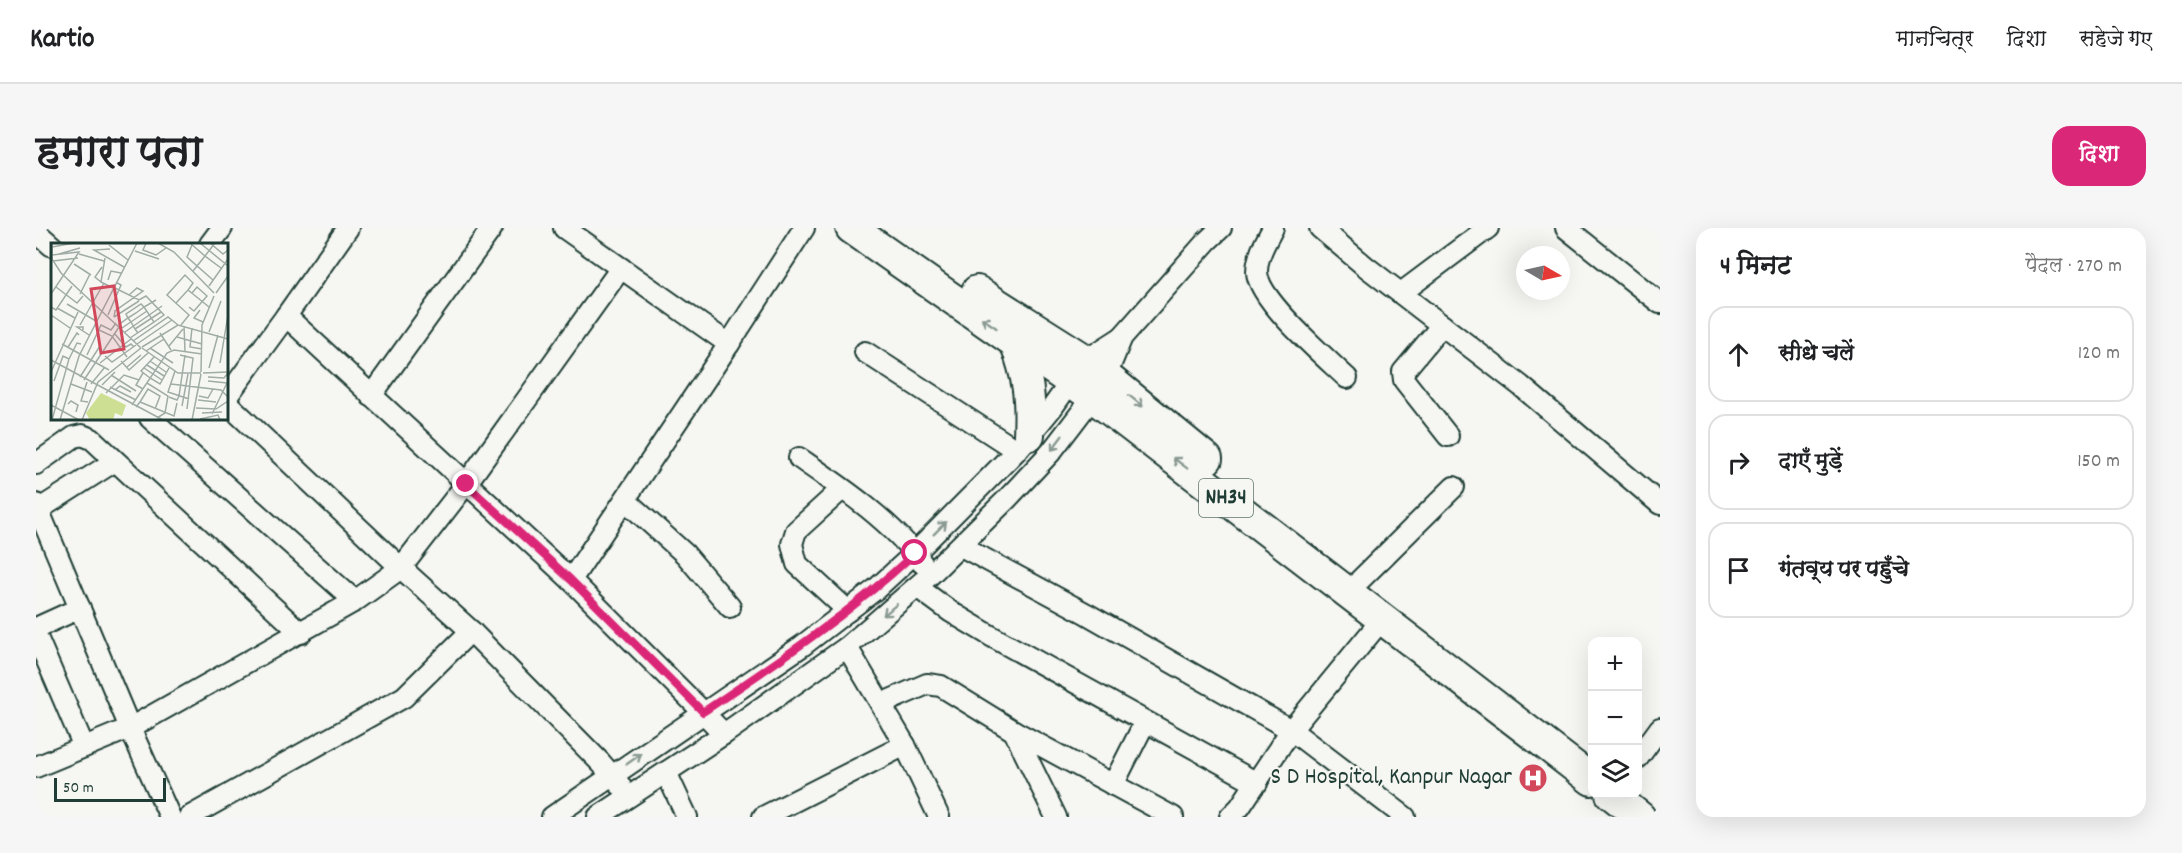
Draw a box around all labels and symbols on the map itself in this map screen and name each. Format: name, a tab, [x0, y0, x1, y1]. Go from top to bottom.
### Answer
inset map	[51, 243, 228, 420]
north arrow	[1516, 246, 1570, 300]
one-way arrow	[981, 317, 997, 329]
one-way arrow	[1128, 394, 1143, 408]
one-way arrow	[1051, 435, 1064, 451]
one-way arrow	[1172, 456, 1188, 469]
route end	[452, 470, 478, 496]
road number: NH34	[1199, 479, 1253, 517]
one-way arrow	[932, 521, 947, 535]
route start	[901, 539, 927, 565]
one-way arrow	[883, 603, 898, 617]
one-way arrow	[626, 753, 642, 765]
place label: S D Hospital, Kanpur Nagar	[1271, 761, 1512, 795]
hospital icon: S D Hospital, Kanpur Nagar	[1517, 762, 1549, 794]
scale bar	[54, 775, 166, 802]

